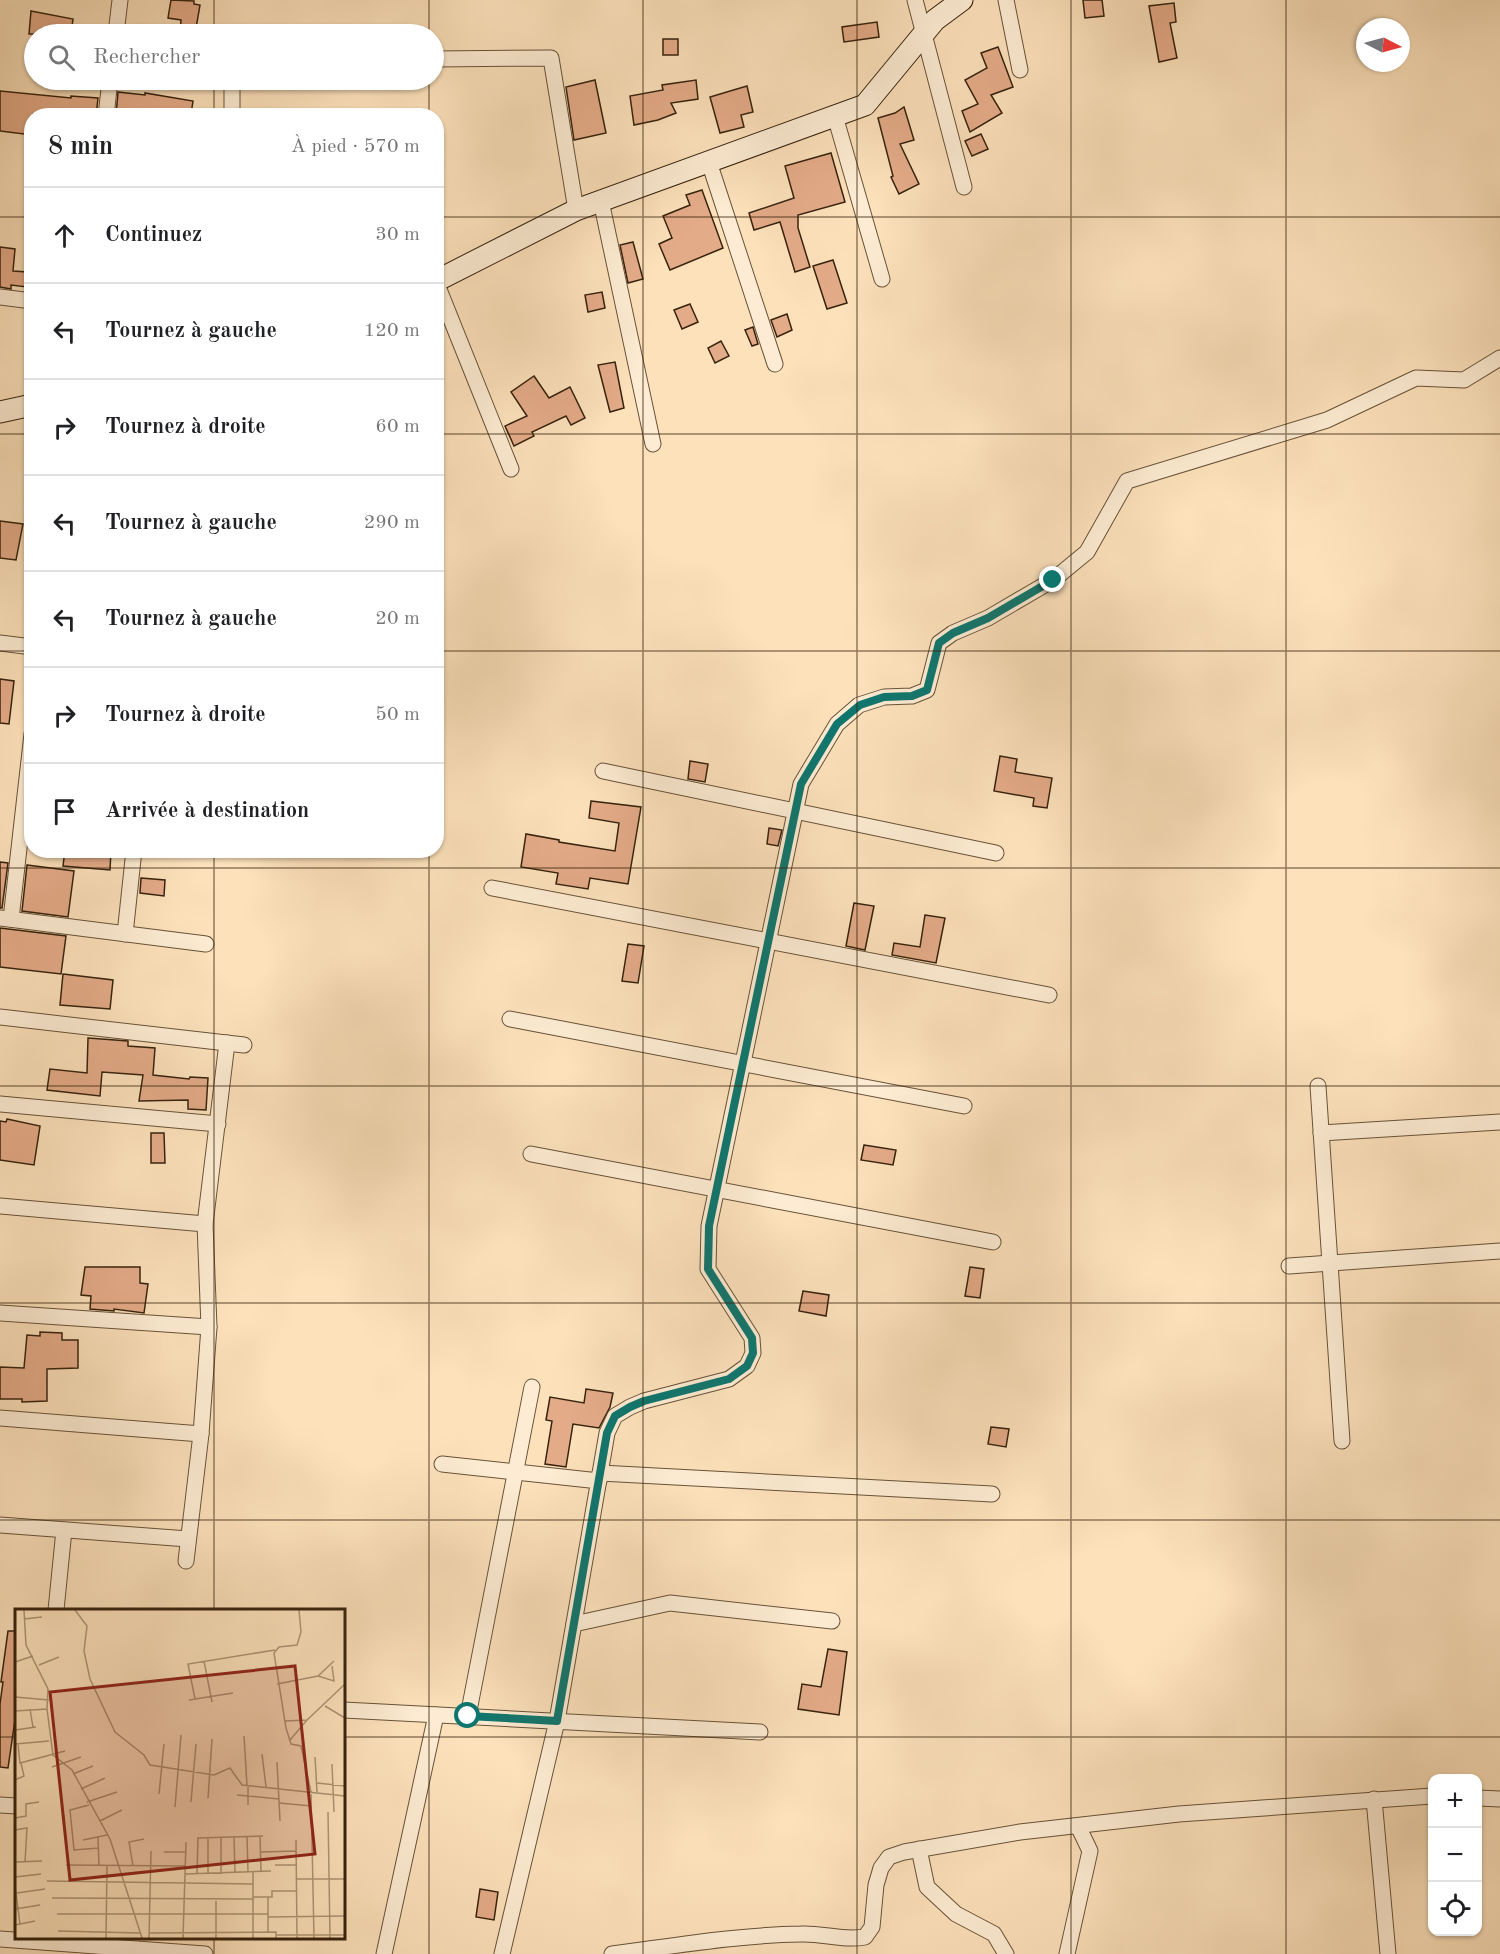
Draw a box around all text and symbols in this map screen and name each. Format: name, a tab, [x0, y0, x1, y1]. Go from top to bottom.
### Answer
north arrow	[1356, 18, 1410, 72]
search box	[24, 24, 444, 90]
icon: search	[45, 41, 78, 74]
text: Rechercher	[93, 46, 200, 68]
text: 8 min	[48, 134, 113, 160]
text: À pied · 570 m	[291, 137, 420, 157]
icon: ahead	[48, 219, 81, 252]
text: Continuez	[105, 224, 202, 246]
text: 30 m	[375, 225, 420, 245]
icon: left	[48, 315, 81, 348]
text: Tournez à gauche	[105, 320, 277, 342]
text: 120 m	[364, 321, 420, 341]
icon: right	[48, 411, 81, 444]
text: Tournez à droite	[105, 416, 266, 438]
text: 60 m	[375, 417, 420, 437]
icon: left	[48, 507, 81, 540]
text: Tournez à gauche	[105, 512, 277, 534]
text: 290 m	[364, 513, 420, 533]
route end	[1039, 566, 1065, 592]
icon: left	[48, 603, 81, 636]
text: Tournez à gauche	[105, 608, 277, 630]
text: 20 m	[375, 609, 420, 629]
icon: right	[48, 699, 81, 732]
text: Tournez à droite	[105, 704, 266, 726]
text: 50 m	[375, 705, 420, 725]
icon: arrive	[48, 795, 81, 828]
text: Arrivée à destination	[105, 800, 309, 822]
inset map	[15, 1609, 345, 1939]
route start	[454, 1702, 480, 1728]
map controls	[1428, 1774, 1482, 1936]
button: +	[1428, 1774, 1482, 1828]
button: −	[1428, 1828, 1482, 1882]
button: locate	[1428, 1882, 1482, 1936]

